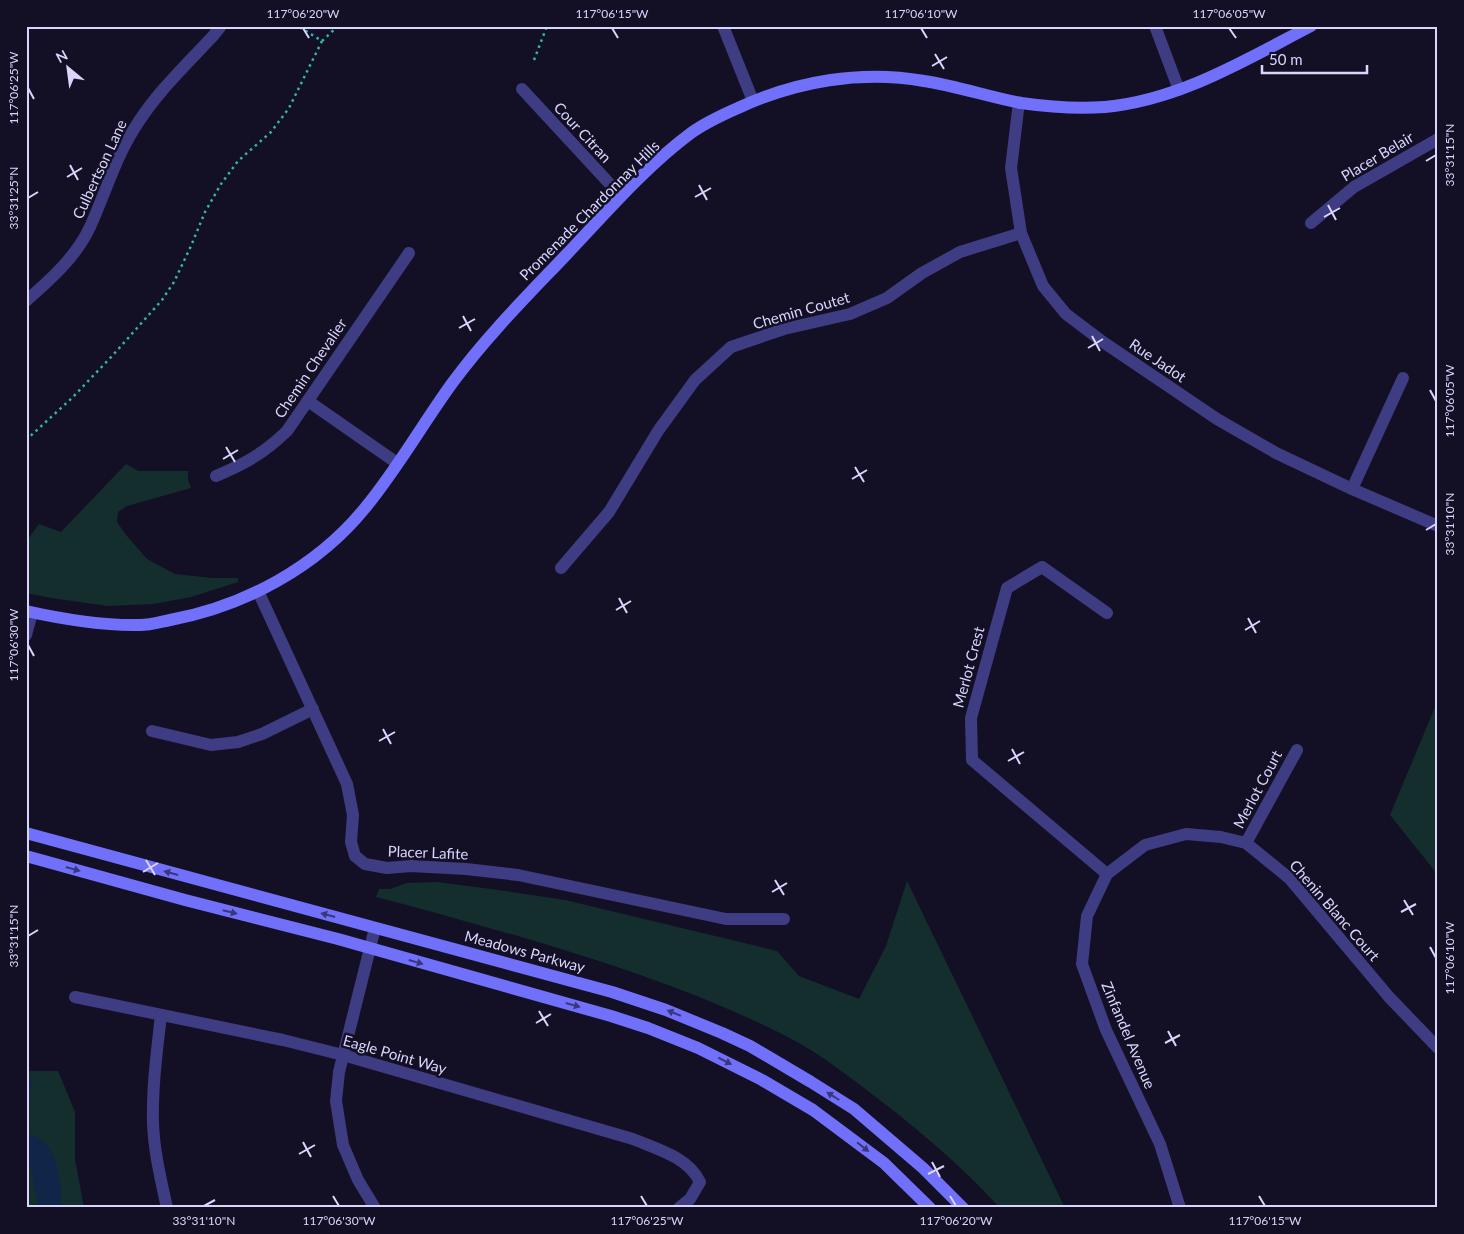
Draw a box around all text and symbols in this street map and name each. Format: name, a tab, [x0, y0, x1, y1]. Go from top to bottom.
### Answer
text: 117°06'20"W	[266, 6, 340, 21]
text: 117°06'15"W	[575, 6, 649, 21]
text: 117°06'10"W	[884, 6, 958, 21]
text: 117°06'05"W	[1192, 6, 1266, 21]
north arrow	[42, 42, 92, 92]
scale bar	[1262, 42, 1366, 74]
text: N	[53, 46, 70, 66]
text: 50 m	[1269, 50, 1303, 68]
text: 117°06'25"W	[6, 51, 21, 125]
street label: Cour Citran	[551, 98, 615, 166]
street label: Culbertson Lane	[68, 116, 130, 222]
text: 33°31'15"N	[1442, 124, 1457, 186]
street label: Placer Belair	[1337, 127, 1417, 185]
street label: Promenade Chardonnay Hills	[515, 136, 663, 284]
text: 33°31'25"N	[6, 167, 21, 229]
street label: Chemin Coutet	[751, 287, 852, 332]
street label: Chemin Chevalier	[270, 314, 350, 421]
street label: Rue Jadot	[1126, 335, 1190, 386]
text: 117°06'05"W	[1442, 364, 1457, 438]
text: 33°31'10"N	[1442, 493, 1457, 555]
text: 117°06'30"W	[6, 608, 21, 682]
street label: Merlot Crest	[949, 624, 988, 709]
street label: Merlot Court	[1229, 746, 1285, 831]
street label: Placer Lafite	[387, 842, 469, 862]
street label: Chenin Blanc Court	[1286, 856, 1384, 965]
one-way arrow	[66, 865, 81, 873]
one-way arrow	[164, 869, 179, 877]
text: 33°31'15"N	[6, 905, 21, 967]
one-way arrow	[223, 908, 238, 916]
one-way arrow	[321, 911, 336, 919]
text: 117°06'10"W	[1442, 921, 1457, 995]
street label: Meadows Parkway	[463, 926, 587, 976]
one-way arrow	[409, 958, 424, 966]
street label: Zinfandel Avenue	[1098, 979, 1160, 1091]
one-way arrow	[566, 1002, 581, 1010]
one-way arrow	[667, 1009, 681, 1017]
street label: Eagle Point Way	[341, 1031, 449, 1077]
one-way arrow	[718, 1057, 733, 1065]
one-way arrow	[827, 1092, 840, 1101]
one-way arrow	[856, 1142, 870, 1152]
text: 33°31'10"N	[173, 1213, 235, 1228]
text: 117°06'30"W	[302, 1213, 376, 1228]
text: 117°06'25"W	[610, 1213, 684, 1228]
text: 117°06'20"W	[919, 1213, 993, 1228]
text: 117°06'15"W	[1228, 1213, 1302, 1228]

